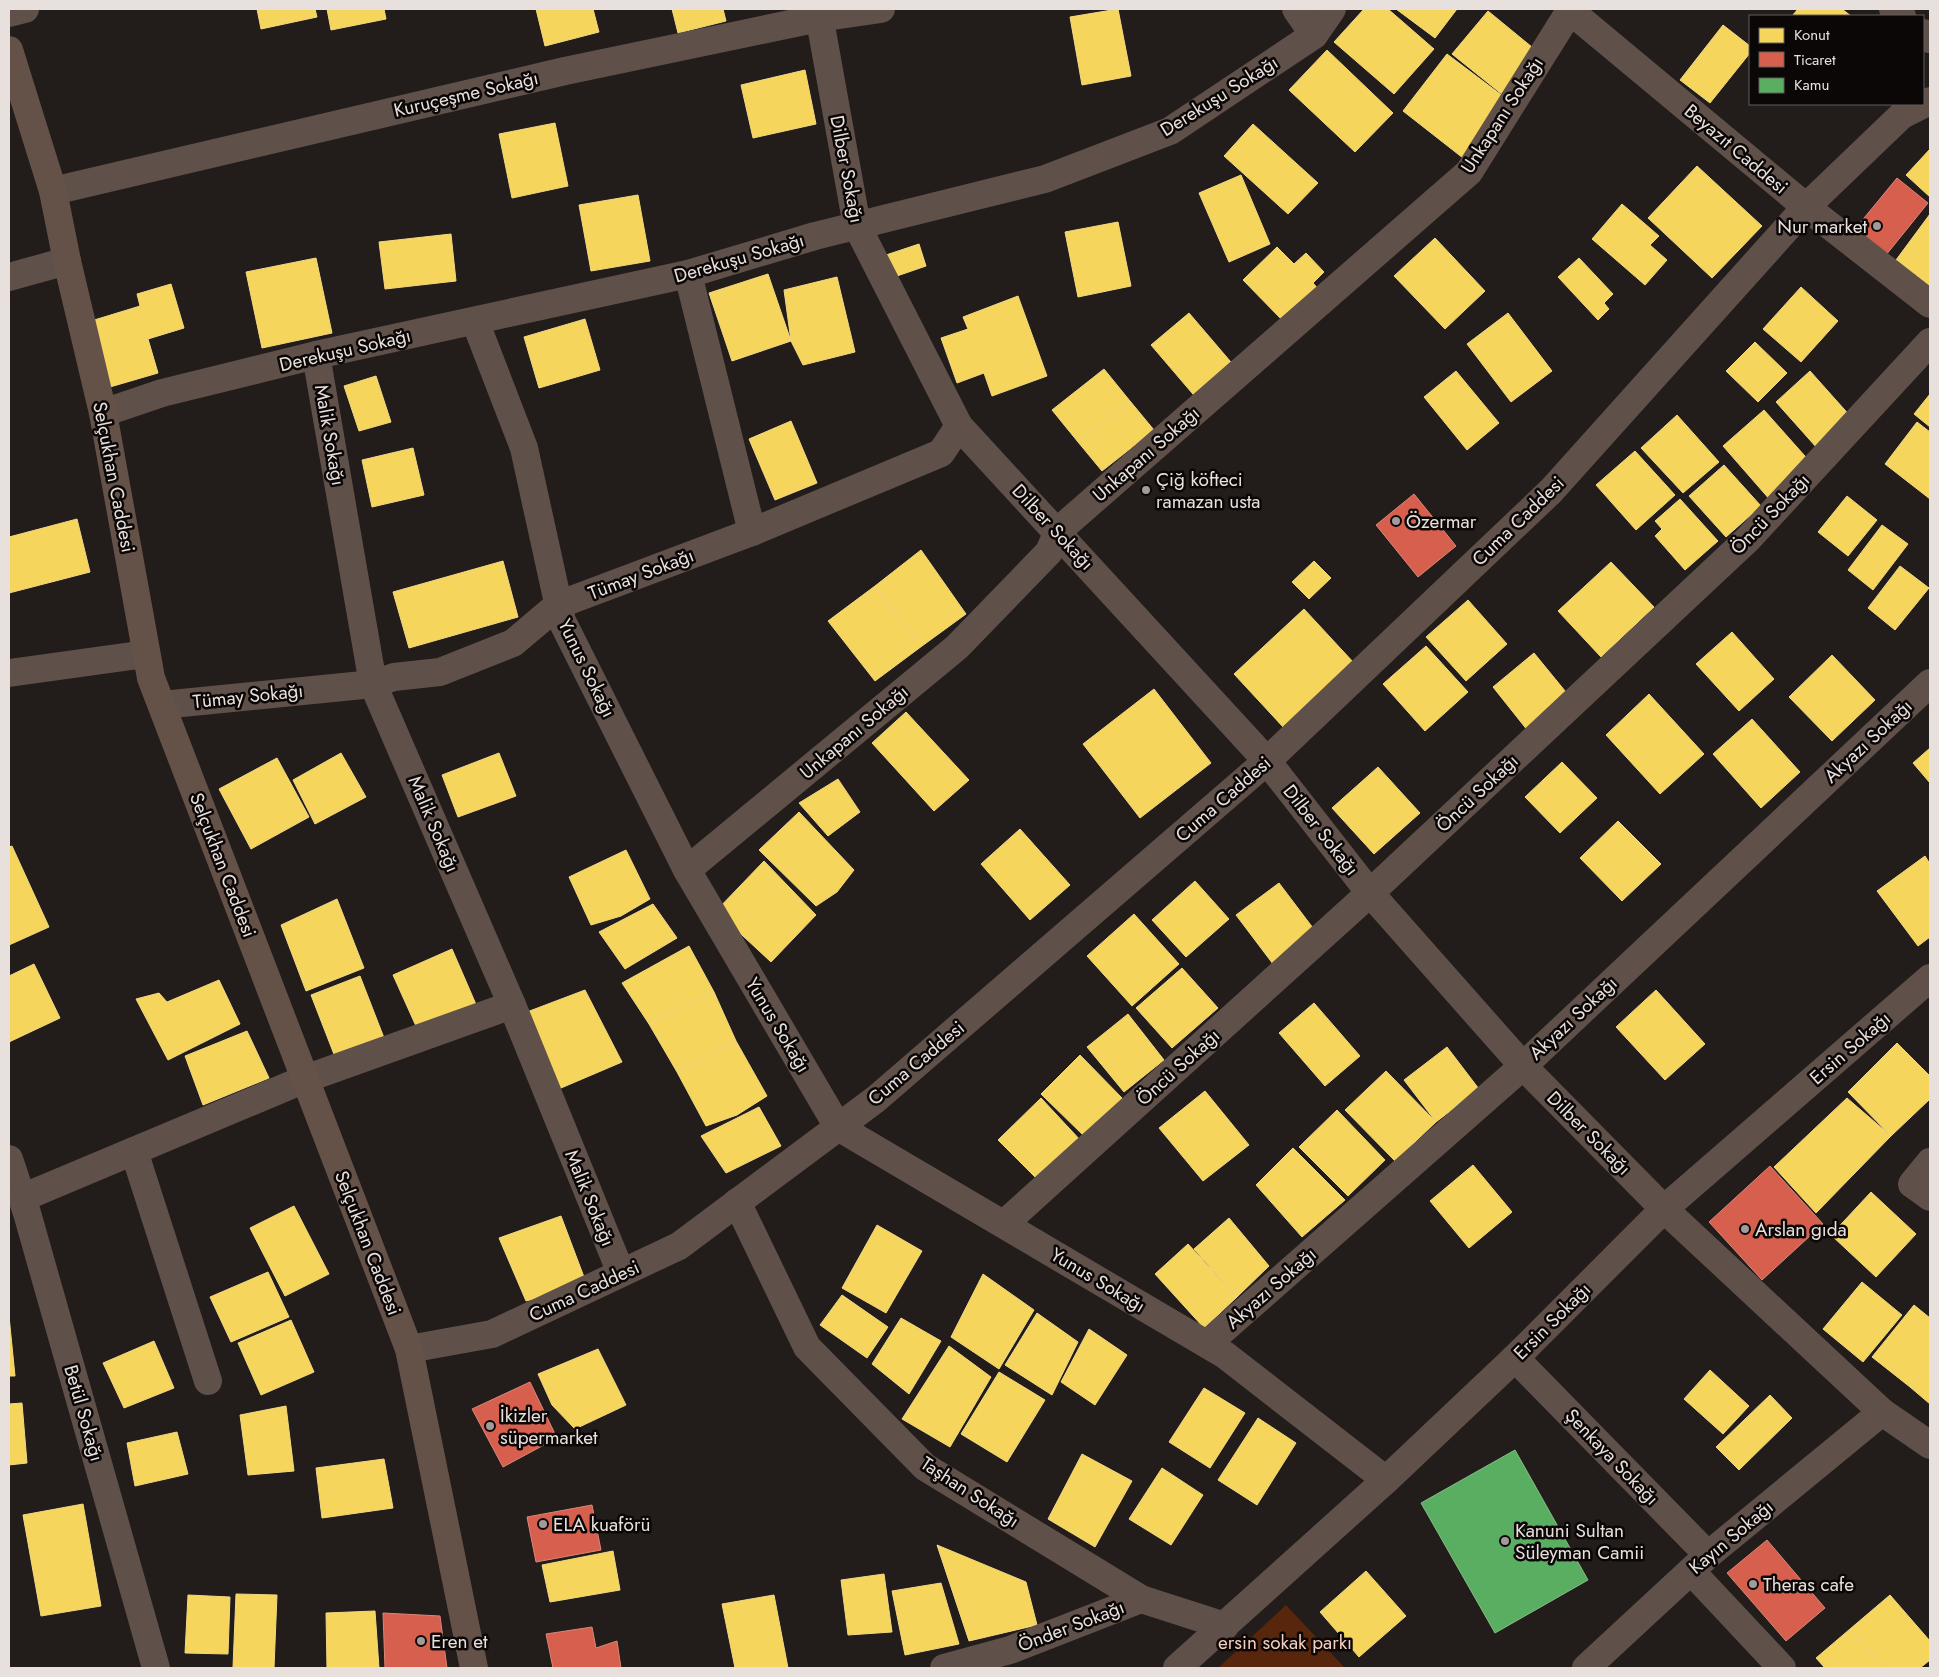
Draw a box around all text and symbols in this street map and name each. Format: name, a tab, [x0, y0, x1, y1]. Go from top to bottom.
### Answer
legend	[1749, 15, 1924, 105]
text: Konut	[1794, 24, 1830, 46]
street label: Derekuşu Sokağı	[1155, 49, 1283, 143]
text: Ticaret	[1794, 49, 1836, 71]
street label: Unkapanı Sokağı	[1454, 51, 1550, 179]
street label: Kuruçeşme Sokağı	[391, 64, 541, 124]
text: Kamu	[1794, 74, 1829, 96]
street label: Beyazıt Caddesi	[1678, 98, 1794, 200]
street label: Dilber Sokağı	[823, 113, 871, 225]
place label: Nur market	[1777, 213, 1867, 240]
marker: Nur market	[1871, 220, 1883, 232]
street label: Derekuşu Sokağı	[671, 227, 807, 289]
street label: Derekuşu Sokağı	[277, 322, 413, 378]
street label: Malik Sokağı	[308, 382, 352, 488]
street label: Selçukhan Caddesi	[86, 399, 142, 555]
street label: Unkapanı Sokağı	[1087, 400, 1205, 508]
place label: Çiğ köfteci ramazan usta	[1156, 466, 1261, 515]
street label: Öncü Sokağı	[1724, 467, 1816, 561]
street label: Cuma Caddesi	[1466, 470, 1570, 572]
street label: Dilber Sokağı	[1006, 478, 1100, 576]
marker: Çiğ köfteci ramazan usta	[1140, 484, 1152, 496]
place label: Özermar	[1406, 508, 1477, 535]
marker: Özermar	[1390, 515, 1402, 527]
street label: Tümay Sokağı	[584, 542, 698, 606]
street label: Yunus Sokağı	[552, 614, 622, 722]
street label: Tümay Sokağı	[191, 677, 305, 715]
street label: Unkapanı Sokağı	[794, 679, 914, 785]
street label: Akyazı Sokağı	[1818, 693, 1918, 789]
street label: Öncü Sokağı	[1430, 748, 1524, 838]
street label: Cuma Caddesi	[1169, 750, 1277, 848]
street label: Malik Sokağı	[402, 772, 466, 876]
street label: Dilber Sokağı	[1277, 779, 1365, 881]
street label: Selçukhan Caddesi	[183, 789, 263, 941]
street label: Akyazı Sokağı	[1523, 970, 1623, 1066]
street label: Yunus Sokağı	[739, 972, 817, 1078]
street label: Ersin Sokağı	[1804, 1005, 1896, 1091]
street label: Cuma Caddesi	[862, 1014, 970, 1112]
street label: Öncü Sokağı	[1130, 1022, 1226, 1112]
street label: Dilber Sokağı	[1541, 1085, 1637, 1181]
street label: Malik Sokağı	[558, 1146, 622, 1250]
street label: Selçukhan Caddesi	[328, 1167, 408, 1319]
place label: Arslan gıda	[1755, 1216, 1847, 1243]
marker: Arslan gıda	[1739, 1223, 1751, 1235]
street label: Yunus Sokağı	[1045, 1241, 1151, 1319]
street label: Akyazı Sokağı	[1220, 1241, 1322, 1335]
street label: Cuma Caddesi	[524, 1254, 644, 1328]
street label: Ersin Sokağı	[1507, 1276, 1597, 1366]
street label: Betül Sokağı	[57, 1362, 111, 1464]
place label: İkizler süpermarket	[500, 1402, 598, 1451]
street label: Şenkaya Sokağı	[1559, 1403, 1665, 1511]
marker: İkizler süpermarket	[484, 1420, 496, 1432]
street label: Taşhan Sokağı	[915, 1450, 1025, 1534]
street label: Kayın Sokağı	[1683, 1494, 1779, 1580]
place label: ELA kuaförü	[553, 1511, 650, 1538]
place label: Kanuni Sultan Süleyman Camii	[1515, 1517, 1644, 1566]
marker: ELA kuaförü	[537, 1518, 549, 1530]
marker: Kanuni Sultan Süleyman Camii	[1499, 1535, 1511, 1547]
place label: Theras cafe	[1763, 1571, 1854, 1598]
marker: Theras cafe	[1747, 1578, 1759, 1590]
street label: Önder Sokağı	[1014, 1593, 1128, 1659]
place label: Eren et	[431, 1628, 488, 1655]
park label: ersin sokak parkı	[1218, 1629, 1352, 1656]
marker: Eren et	[415, 1635, 427, 1647]

